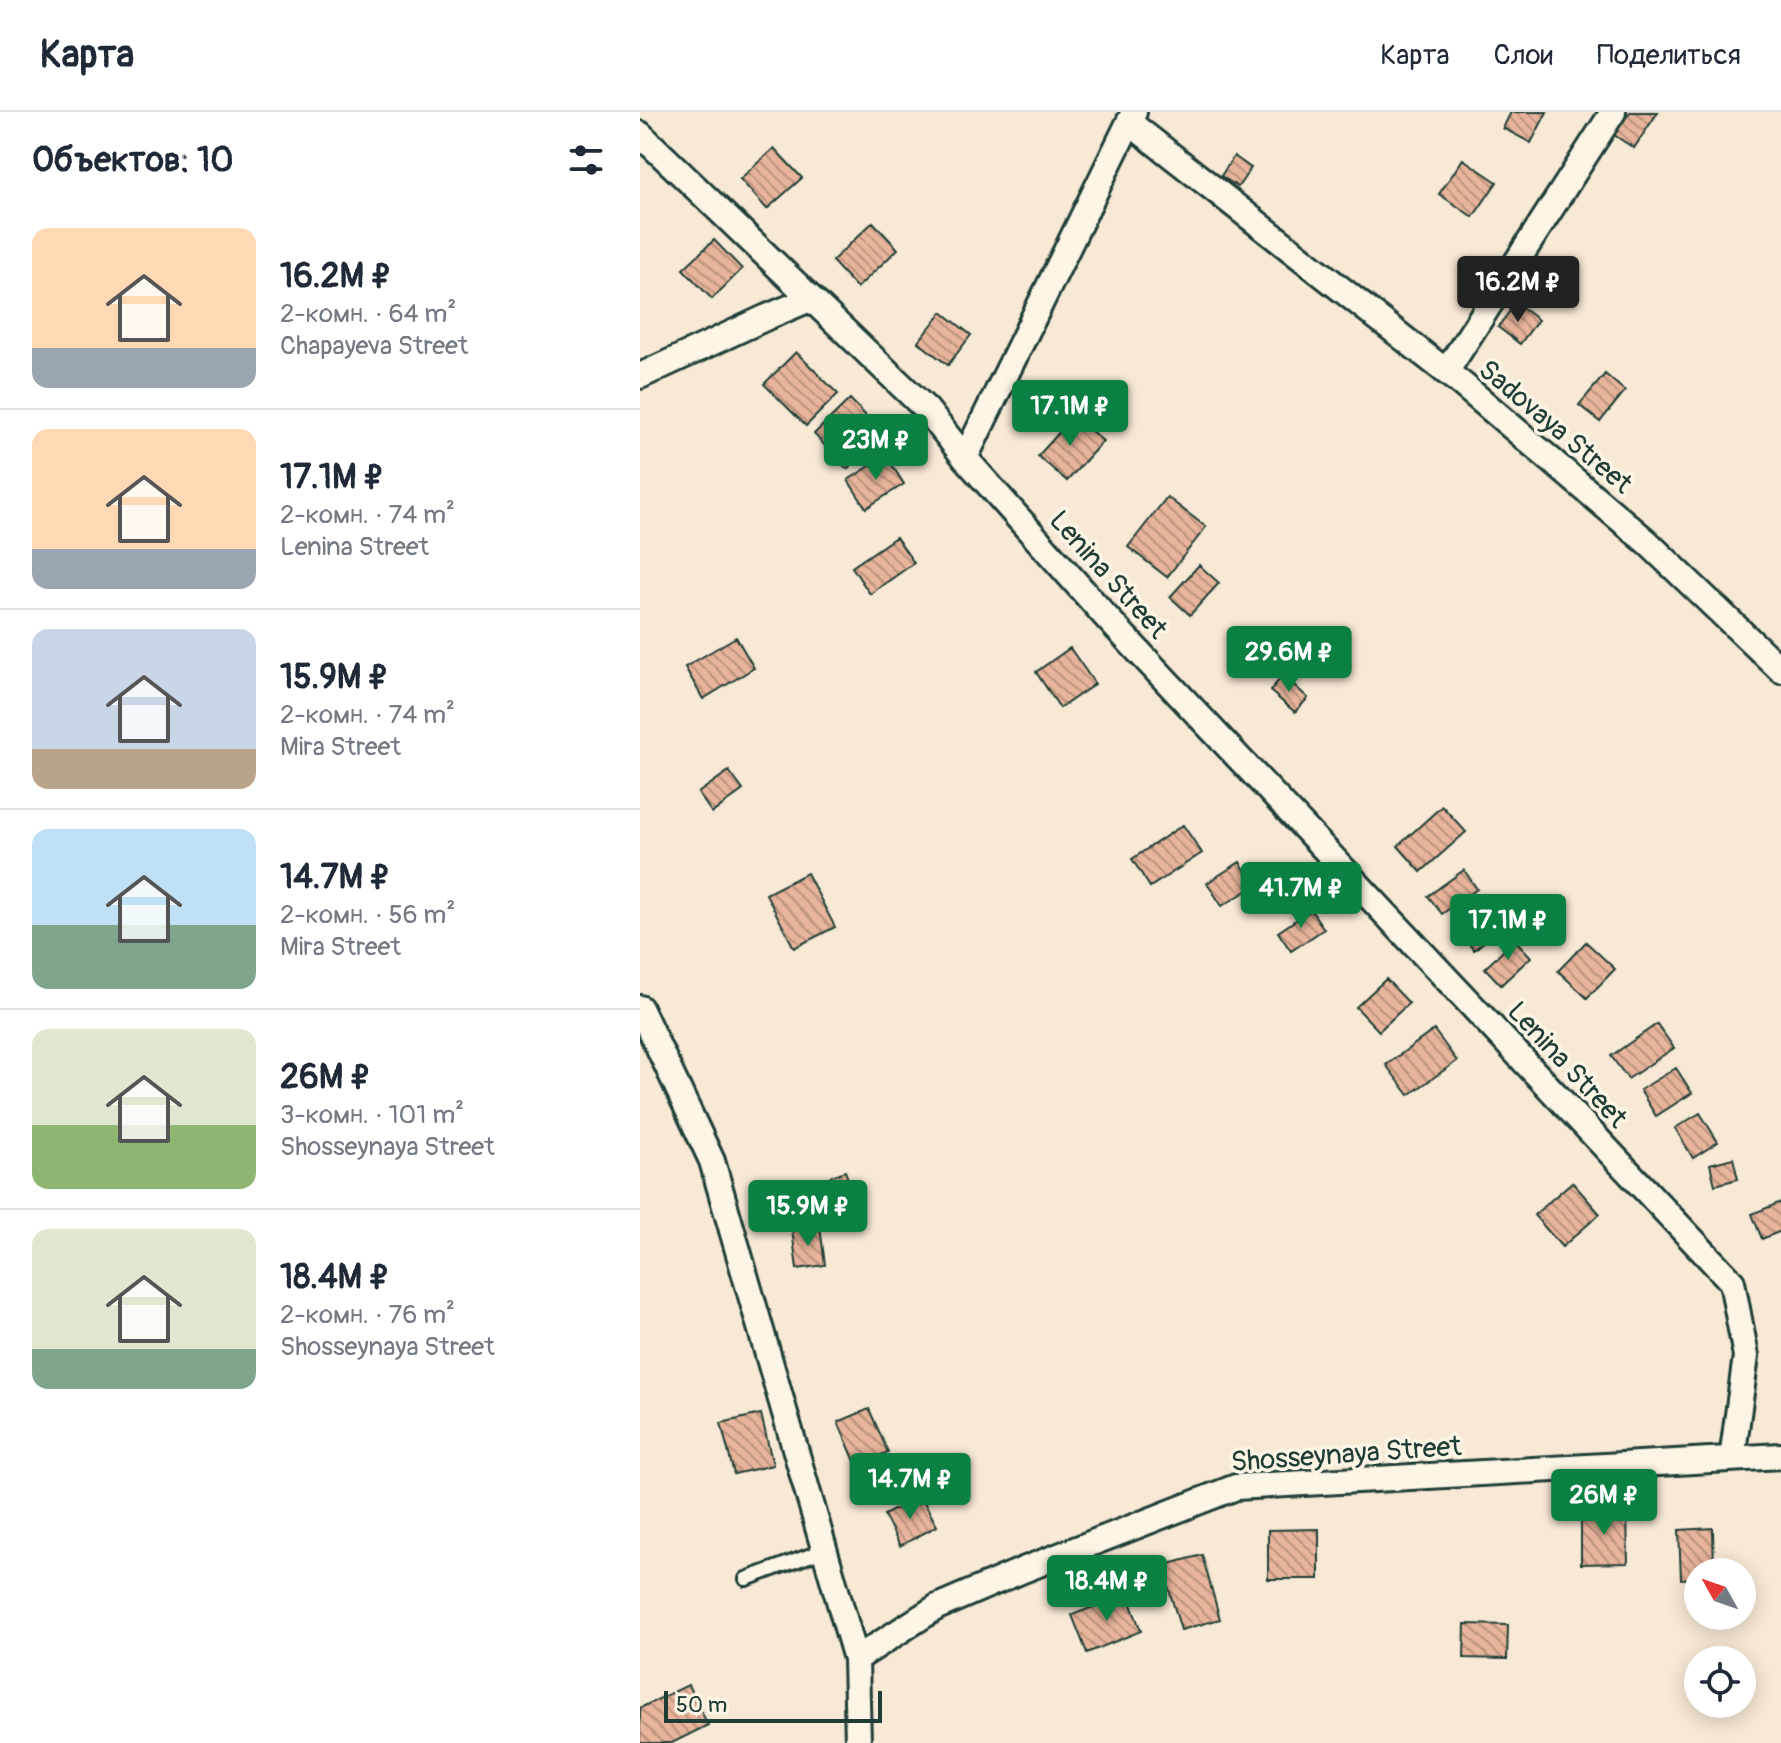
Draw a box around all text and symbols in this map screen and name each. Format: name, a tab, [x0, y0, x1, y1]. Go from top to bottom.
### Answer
text: Карта	[40, 31, 134, 79]
text: Карта	[1380, 38, 1450, 73]
text: Слои	[1494, 38, 1553, 73]
text: Поделиться	[1597, 38, 1741, 73]
icon: filters	[564, 138, 608, 182]
text: Объектов: 10	[32, 139, 233, 182]
text: 16.2M ₽	[280, 255, 392, 298]
pin: 16.2M ₽	[1444, 256, 1592, 324]
icon: home	[96, 260, 192, 356]
text: 16.2M ₽	[1475, 266, 1561, 298]
text: 2-комн. · 64 m²	[280, 298, 456, 330]
text: Chapayeva Street	[280, 330, 468, 362]
street label: Sadovaya Street	[1471, 353, 1640, 502]
pin: 17.1M ₽	[996, 380, 1144, 448]
text: 17.1M ₽	[1030, 390, 1110, 422]
pin: 23M ₽	[820, 414, 932, 482]
text: 23M ₽	[842, 424, 910, 456]
text: 17.1M ₽	[280, 456, 384, 499]
icon: home	[96, 461, 192, 557]
text: 2-комн. · 74 m²	[280, 499, 455, 531]
street label: Lenina Street	[1041, 504, 1175, 647]
text: Lenina Street	[280, 531, 429, 563]
pin: 29.6M ₽	[1215, 626, 1363, 694]
text: 29.6M ₽	[1245, 636, 1333, 668]
text: 15.9M ₽	[280, 656, 389, 699]
icon: home	[96, 661, 192, 757]
text: 2-комн. · 74 m²	[280, 699, 455, 731]
text: Mira Street	[280, 731, 401, 763]
text: 14.7M ₽	[280, 856, 391, 899]
icon: home	[96, 861, 192, 957]
pin: 41.7M ₽	[1227, 862, 1375, 930]
text: 41.7M ₽	[1259, 872, 1343, 904]
pin: 17.1M ₽	[1434, 894, 1582, 962]
text: 2-комн. · 56 m²	[280, 899, 455, 931]
text: 17.1M ₽	[1468, 904, 1548, 936]
text: Mira Street	[280, 931, 401, 963]
street label: Lenina Street	[1499, 994, 1635, 1136]
text: 26M ₽	[280, 1056, 371, 1099]
icon: home	[96, 1061, 192, 1157]
text: 3-комн. · 101 m²	[280, 1099, 464, 1131]
text: Shosseynaya Street	[280, 1131, 495, 1163]
pin: 15.9M ₽	[734, 1180, 882, 1248]
text: 15.9M ₽	[766, 1190, 850, 1222]
text: 18.4M ₽	[280, 1256, 390, 1299]
icon: home	[96, 1261, 192, 1357]
text: 2-комн. · 76 m²	[280, 1299, 455, 1331]
text: Shosseynaya Street	[280, 1331, 495, 1363]
street label: Shosseynaya Street	[1230, 1429, 1463, 1480]
pin: 14.7M ₽	[836, 1453, 984, 1521]
text: 14.7M ₽	[868, 1463, 952, 1495]
pin: 26M ₽	[1548, 1469, 1660, 1537]
text: 26M ₽	[1569, 1479, 1639, 1511]
pin: 18.4M ₽	[1033, 1555, 1181, 1623]
north arrow	[1684, 1558, 1756, 1630]
map controls	[1684, 1558, 1756, 1718]
text: 18.4M ₽	[1065, 1565, 1149, 1597]
button: locate	[1684, 1646, 1756, 1718]
scale bar	[664, 1687, 882, 1723]
text: 50 m	[676, 1691, 727, 1719]

